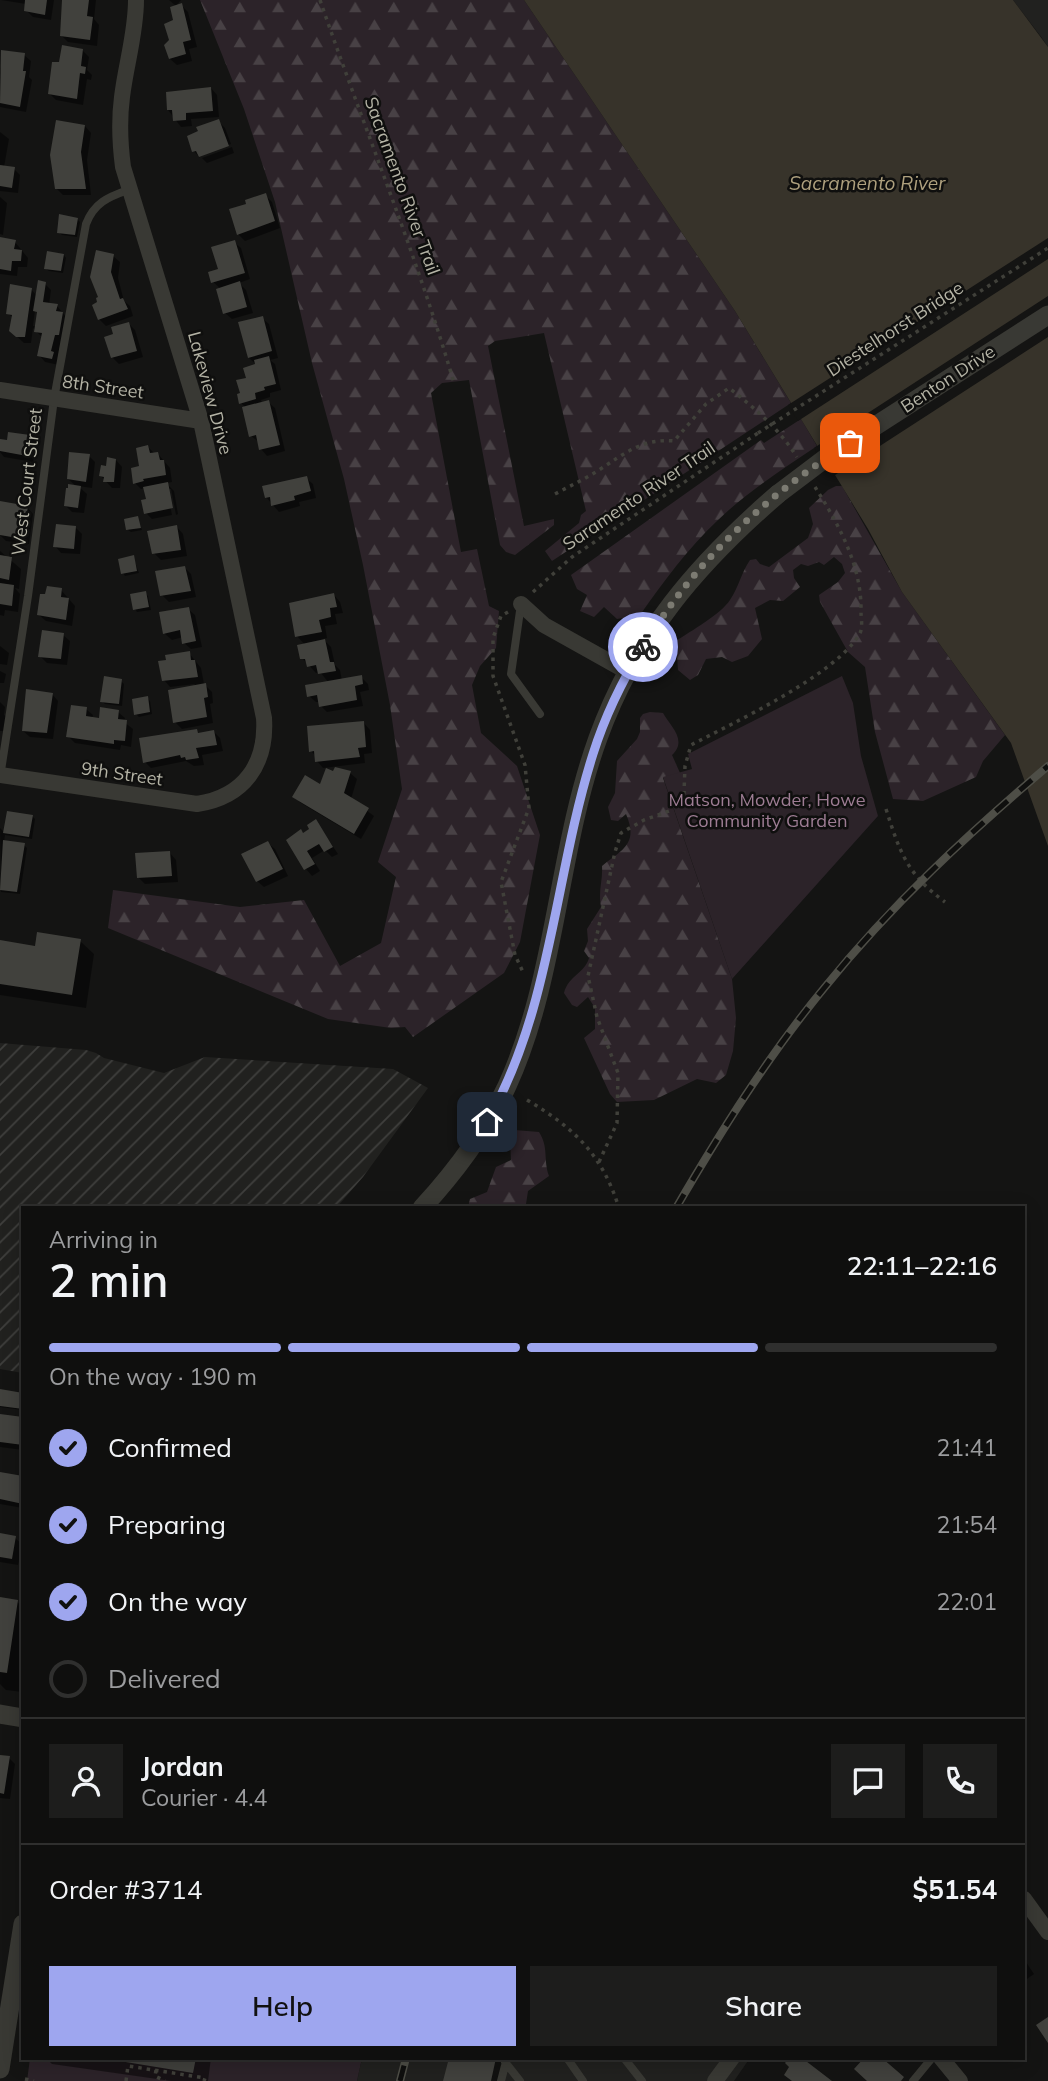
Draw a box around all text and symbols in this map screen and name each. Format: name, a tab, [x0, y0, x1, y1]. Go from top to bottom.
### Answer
street label: Sacramento River Trail	[360, 94, 445, 278]
water label: Sacramento River	[789, 171, 946, 195]
street label: Diestelhorst Bridge	[822, 276, 967, 381]
street label: Lakeview Drive	[183, 329, 238, 457]
street label: Benton Drive	[896, 340, 999, 418]
street label: 8th Street	[61, 369, 145, 404]
street label: West Court Street	[6, 407, 47, 557]
pin	[820, 413, 880, 473]
icon: bag	[831, 424, 869, 462]
street label: Saramento River Trail	[558, 436, 719, 555]
courier	[608, 612, 678, 682]
icon: bike	[624, 628, 662, 666]
street label: 9th Street	[80, 756, 164, 791]
park label: Matson, Mowder, Howe Community Garden	[669, 788, 865, 832]
pin	[457, 1092, 517, 1152]
icon: home	[468, 1103, 506, 1141]
text: Arriving in	[49, 1225, 158, 1254]
text: 22:11–22:16	[847, 1249, 997, 1282]
text: 2 min	[49, 1251, 168, 1309]
text: On the way · 190 m	[49, 1362, 257, 1391]
icon: check	[49, 1429, 87, 1467]
text: Confirmed	[108, 1431, 232, 1464]
text: 21:41	[937, 1433, 997, 1462]
icon: check	[49, 1506, 87, 1544]
text: Preparing	[108, 1508, 226, 1541]
text: 21:54	[937, 1510, 997, 1539]
icon: check	[49, 1583, 87, 1621]
text: On the way	[108, 1585, 247, 1618]
text: 22:01	[937, 1587, 997, 1616]
text: Delivered	[108, 1662, 221, 1695]
button: person	[49, 1744, 123, 1818]
button: chat	[831, 1744, 905, 1818]
button: phone	[923, 1744, 997, 1818]
text: Jordan	[141, 1750, 224, 1783]
text: Courier · 4.4	[141, 1783, 267, 1812]
text: Order #3714	[49, 1873, 202, 1906]
text: $51.54	[913, 1873, 997, 1906]
button: Help	[49, 1966, 516, 2046]
button: Share	[530, 1966, 997, 2046]

